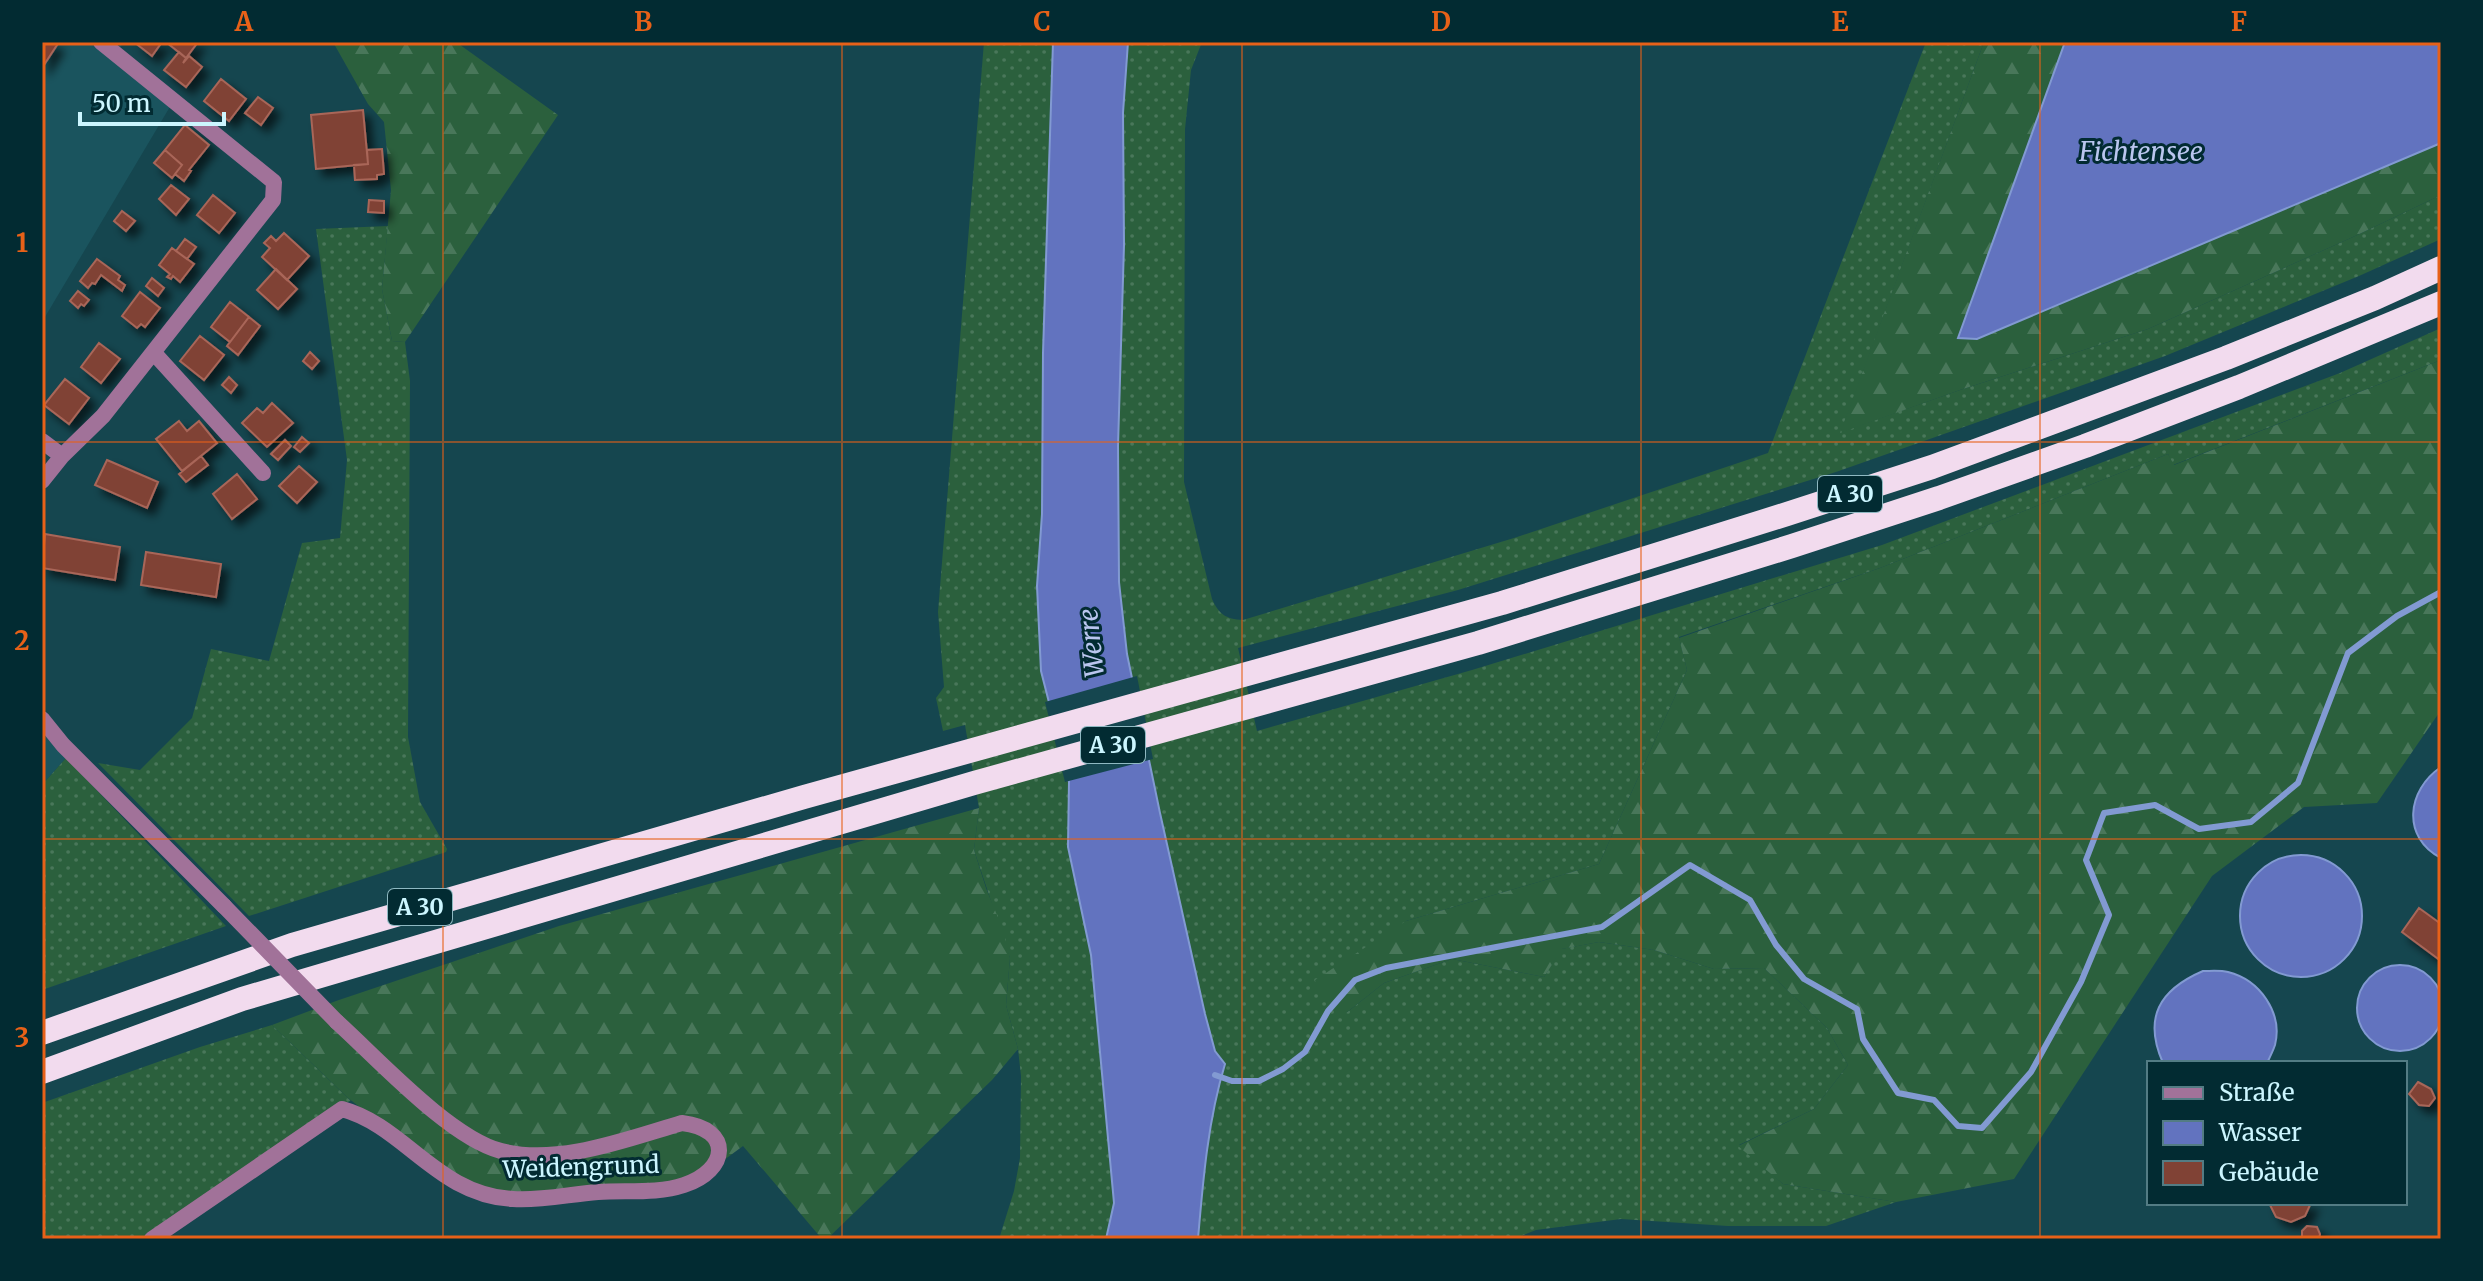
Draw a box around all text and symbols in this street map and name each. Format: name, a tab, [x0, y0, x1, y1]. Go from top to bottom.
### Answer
text: A	[234, 5, 254, 38]
text: B	[634, 5, 652, 38]
text: C	[1033, 5, 1051, 38]
text: D	[1431, 5, 1451, 38]
text: E	[1832, 5, 1849, 38]
text: F	[2231, 5, 2247, 38]
scale bar	[80, 76, 224, 126]
text: 50 m	[92, 88, 151, 119]
water label: Fichtensee	[2078, 135, 2203, 168]
text: 1	[16, 226, 28, 259]
road number: A 30	[1818, 476, 1882, 512]
water label: Werre	[1071, 607, 1111, 679]
text: 2	[14, 624, 30, 657]
road number: A 30	[1081, 727, 1145, 763]
road number: A 30	[388, 889, 452, 925]
text: 3	[15, 1021, 29, 1054]
legend	[2147, 1061, 2407, 1205]
text: Straße	[2219, 1077, 2294, 1108]
text: Wasser	[2218, 1117, 2302, 1148]
street label: Weidengrund	[501, 1149, 660, 1185]
text: Gebäude	[2219, 1157, 2319, 1188]

